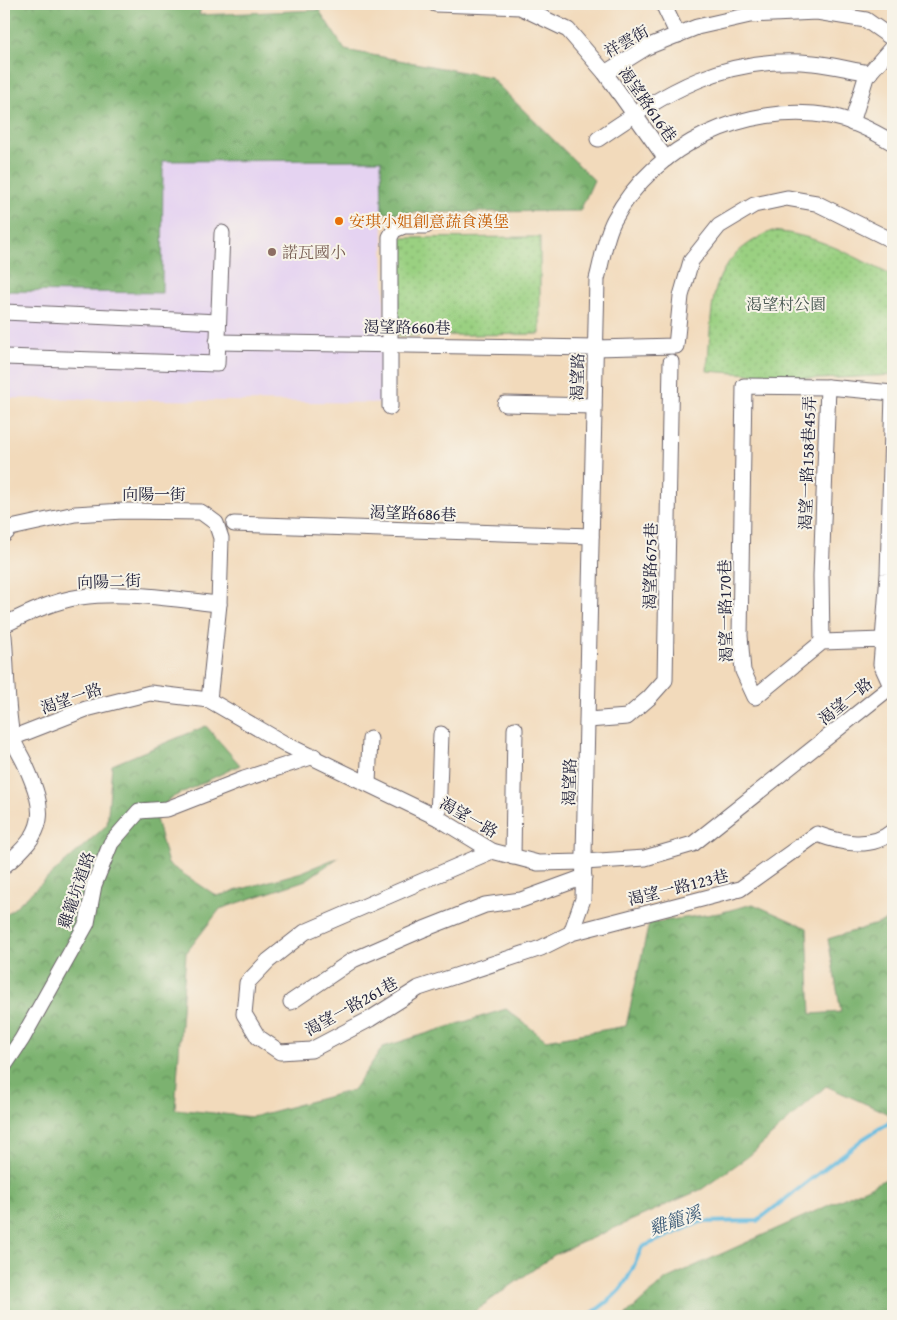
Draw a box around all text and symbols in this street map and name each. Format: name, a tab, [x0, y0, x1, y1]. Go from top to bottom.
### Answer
street label: 祥雲街	[599, 19, 653, 63]
street label: 渴望路616巷	[613, 61, 683, 147]
place label: 安琪小姐創意蔬食漢堡	[349, 209, 509, 233]
marker: 安琪小姐創意蔬食漢堡	[333, 215, 345, 227]
place label: 諾瓦國小	[282, 240, 346, 264]
marker: 諾瓦國小	[266, 246, 278, 258]
park label: 渴望村公園	[746, 292, 826, 316]
street label: 渴望路660巷	[363, 314, 451, 340]
street label: 渴望路	[565, 353, 589, 401]
street label: 渴望一路158巷45弄	[793, 395, 821, 531]
street label: 向陽一街	[122, 482, 186, 506]
street label: 渴望路686巷	[369, 499, 457, 527]
street label: 渴望路675巷	[637, 522, 663, 610]
street label: 渴望一路170巷	[712, 559, 738, 663]
street label: 向陽二街	[77, 568, 141, 594]
street label: 渴望一路	[813, 672, 877, 730]
street label: 渴望一路	[37, 676, 105, 720]
street label: 渴望路	[556, 758, 582, 806]
street label: 渴望一路	[435, 791, 503, 843]
street label: 雞籠坑道路	[52, 848, 100, 932]
street label: 渴望一路123巷	[625, 863, 731, 911]
street label: 渴望一路261巷	[300, 971, 402, 1041]
water label: 雞籠溪	[645, 1198, 707, 1242]

